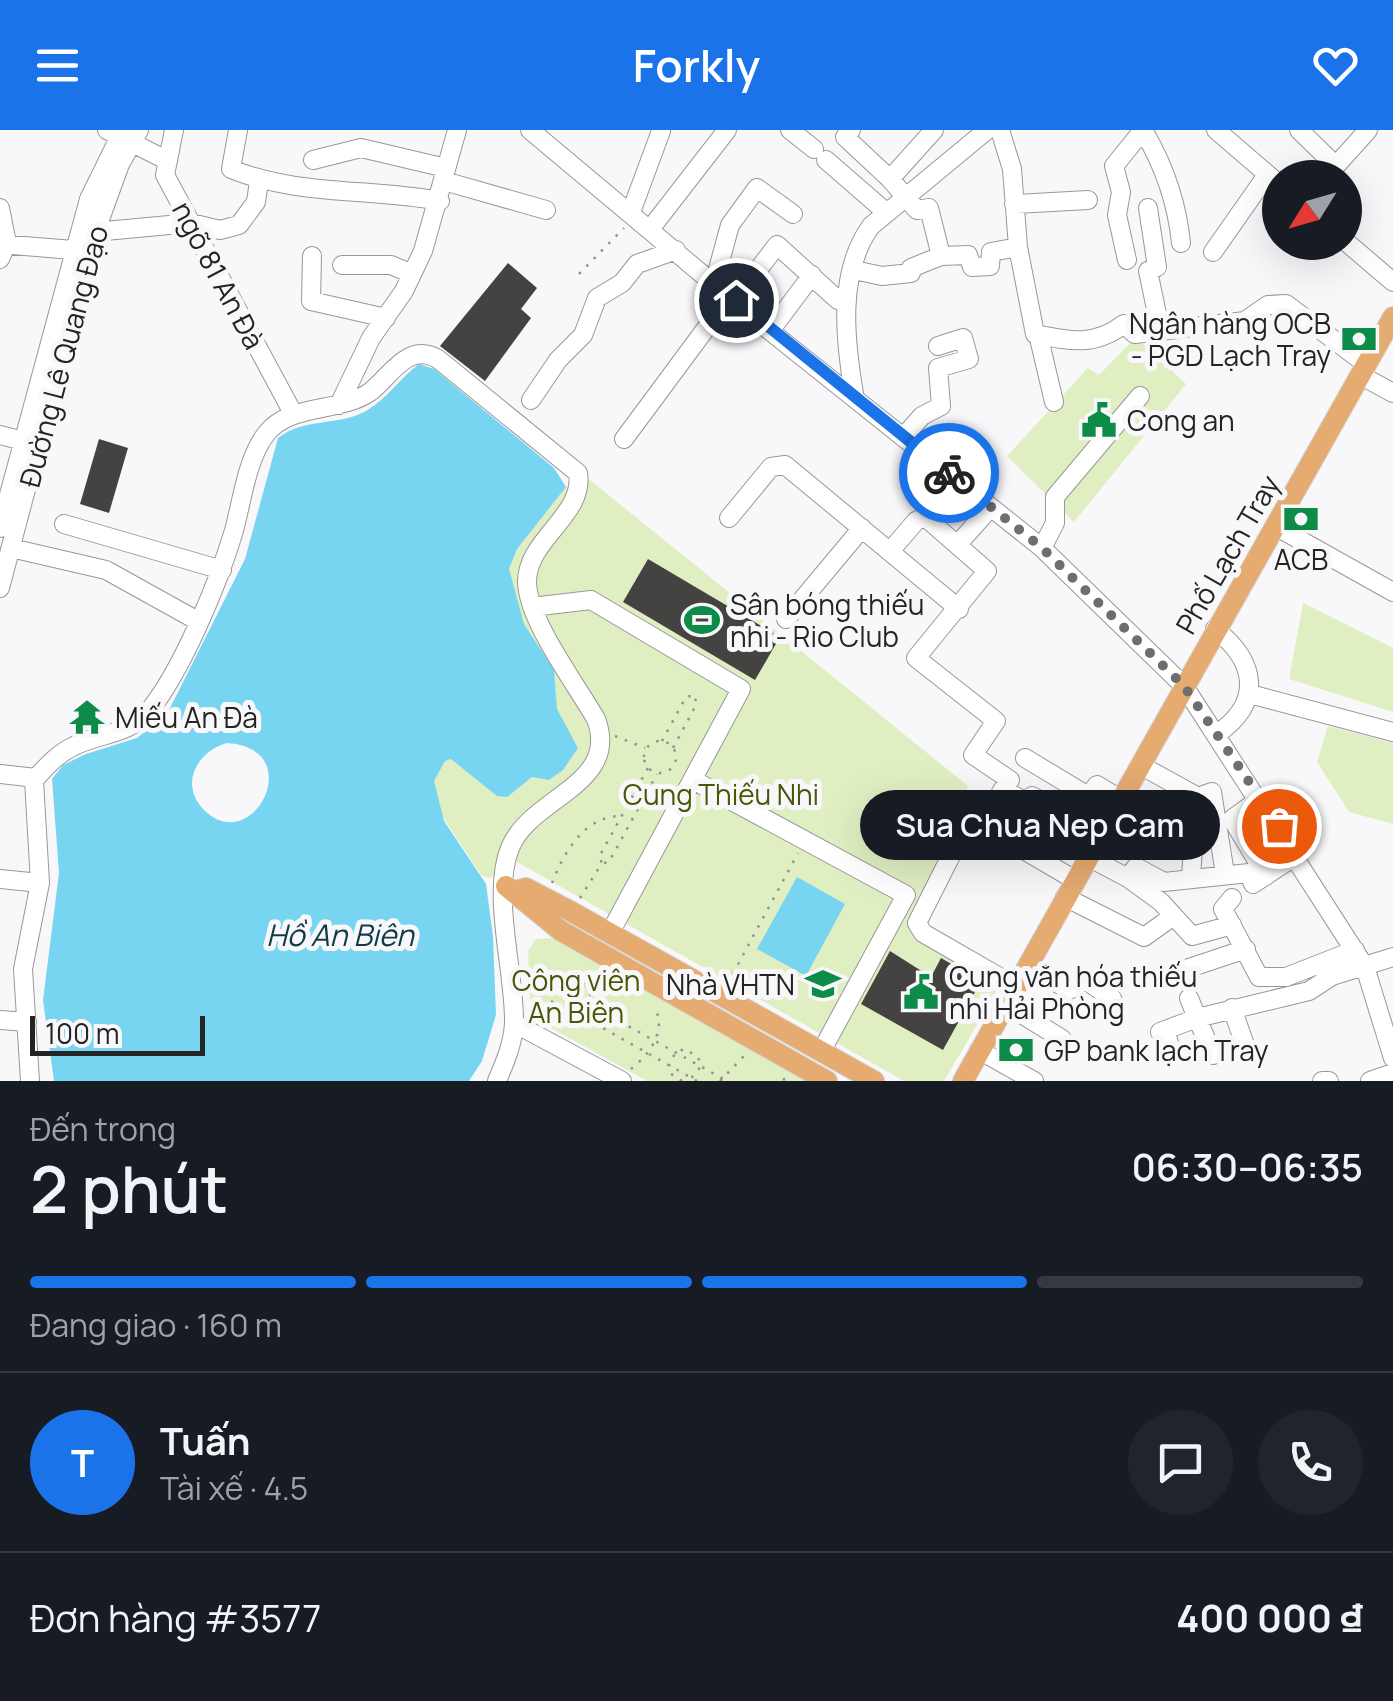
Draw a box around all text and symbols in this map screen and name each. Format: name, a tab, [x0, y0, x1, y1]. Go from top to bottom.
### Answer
text: Forkly	[633, 34, 760, 96]
icon: menu	[30, 38, 85, 93]
icon: heart	[1308, 38, 1363, 93]
north arrow	[1262, 160, 1362, 260]
map controls	[1262, 160, 1362, 260]
street label: ngõ 81 An Đà	[164, 194, 274, 356]
street label: Đường Lê Quang Đạo	[10, 221, 116, 491]
pin	[694, 258, 779, 343]
icon: home	[709, 273, 764, 328]
place label: Ngân hàng OCB - PGD Lạch Tray	[1129, 304, 1331, 374]
bank icon: Ngân hàng OCB - PGD Lạch Tray	[1340, 320, 1378, 358]
public building icon: Cong an	[1080, 401, 1118, 439]
place label: Cong an	[1127, 401, 1235, 439]
courier	[899, 423, 999, 523]
icon: bike	[922, 446, 977, 501]
street label: Phố Lạch Tray	[1166, 467, 1288, 640]
bank icon: ACB	[1282, 500, 1320, 538]
place label: ACB	[1274, 540, 1328, 578]
place label: Sân bóng thiếu nhi - Rio Club	[730, 585, 924, 655]
sports icon: Sân bóng thiếu nhi - Rio Club	[683, 601, 721, 639]
temple icon: Miếu An Đà	[68, 698, 106, 736]
place label: Miếu An Đà	[115, 698, 258, 736]
park label: Cung Thiếu Nhi	[623, 775, 819, 813]
pin	[1237, 784, 1322, 869]
callout: Sua Chua Nep Cam	[859, 791, 1219, 861]
icon: bag	[1252, 799, 1307, 854]
text: Sua Chua Nep Cam	[895, 803, 1185, 847]
water label: Hồ An Biên	[266, 914, 415, 955]
place label: Cung văn hóa thiếu nhi Hải Phòng	[949, 957, 1197, 1027]
park label: Công viên An Biên	[512, 961, 640, 1031]
place label: Nhà VHTN	[666, 965, 795, 1003]
school or university icon: Nhà VHTN	[804, 965, 842, 1003]
public building icon: Cung văn hóa thiếu nhi Hải Phòng	[902, 973, 940, 1011]
scale bar	[30, 1011, 205, 1056]
text: 100 m	[45, 1014, 119, 1052]
bank icon: GP bank lạch Tray	[997, 1031, 1035, 1069]
place label: GP bank lạch Tray	[1044, 1031, 1269, 1069]
text: Đến trong	[30, 1107, 176, 1151]
text: 06:30–06:35	[1131, 1140, 1363, 1192]
text: 2 phút	[30, 1144, 228, 1233]
text: Đang giao · 160 m	[30, 1303, 282, 1347]
button: chat	[1128, 1410, 1233, 1515]
button: phone	[1258, 1410, 1363, 1515]
text: Tuấn	[160, 1414, 251, 1466]
text: T	[71, 1436, 94, 1488]
text: Tài xế · 4.5	[160, 1466, 308, 1510]
text: Đơn hàng #3577	[30, 1591, 321, 1643]
text: 400 000 ₫	[1176, 1591, 1363, 1643]

